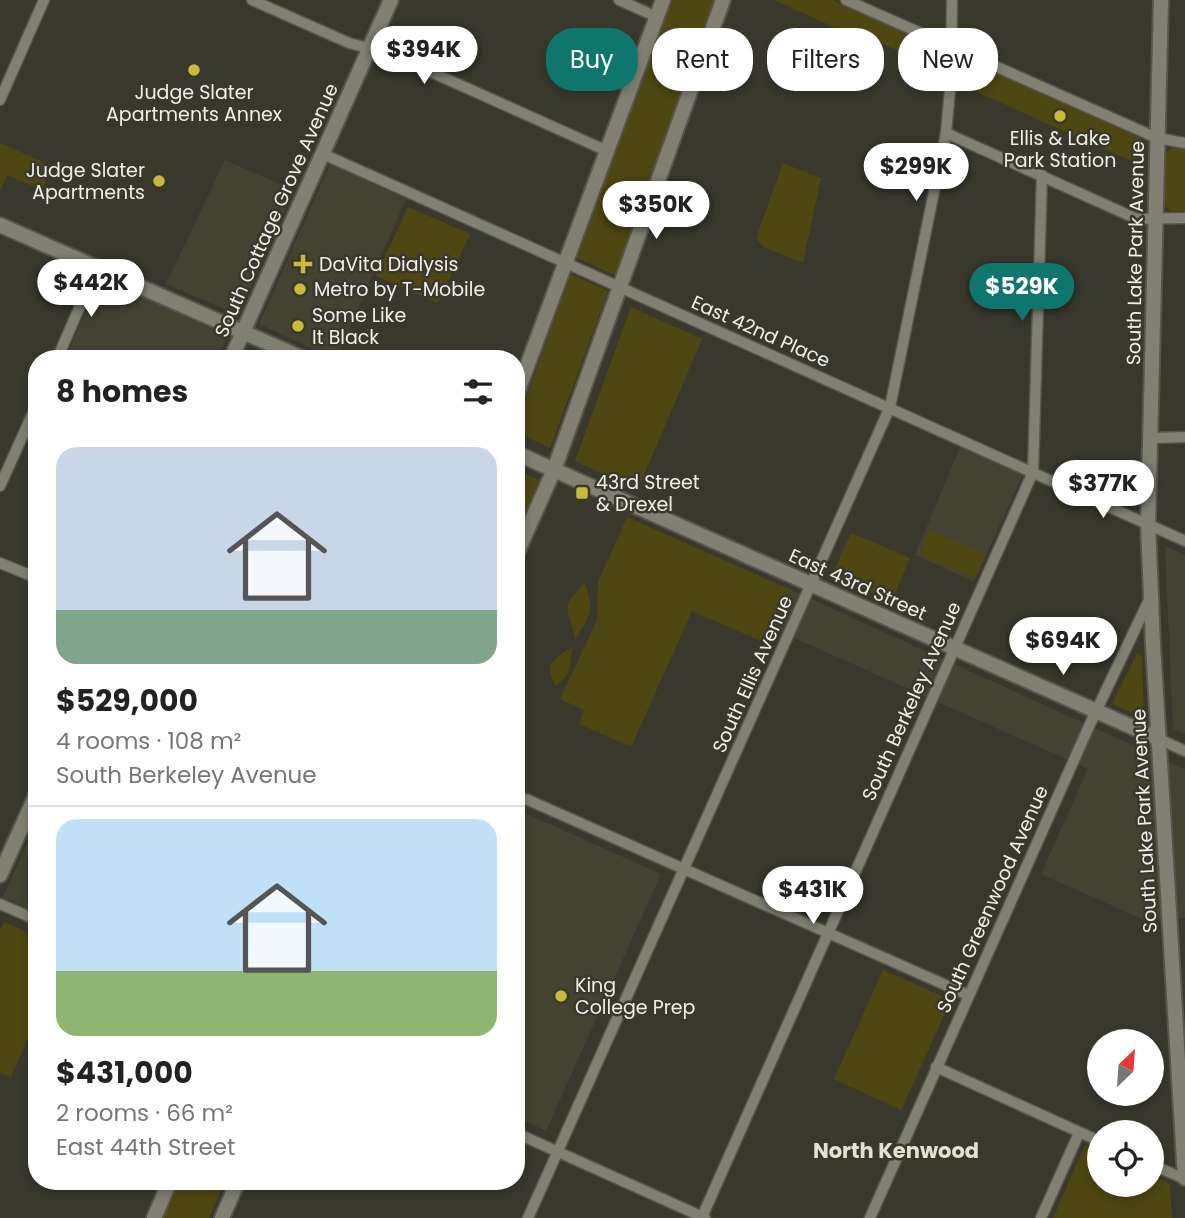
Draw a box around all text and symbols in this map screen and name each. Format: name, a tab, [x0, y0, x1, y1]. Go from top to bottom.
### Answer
pin: $394K	[375, 27, 473, 86]
chip: Buy	[546, 28, 638, 91]
chip: Rent	[652, 28, 753, 91]
chip: Filters	[767, 28, 884, 91]
chip: New	[898, 28, 998, 91]
text: $394K	[387, 33, 461, 65]
marker: Judge Slater Apartments Annex	[186, 62, 202, 78]
place label: Judge Slater Apartments Annex	[106, 79, 282, 128]
street label: South Cottage Grove Avenue	[208, 79, 345, 342]
marker: Ellis & Lake Park Station	[1052, 108, 1068, 124]
place label: Ellis & Lake Park Station	[1004, 125, 1116, 174]
street label: South Lake Park Avenue	[1120, 141, 1151, 365]
pin: $299K	[867, 144, 965, 203]
text: $299K	[880, 150, 952, 182]
place label: Judge Slater Apartments	[26, 157, 145, 206]
marker: Judge Slater Apartments	[151, 173, 167, 189]
pin: $350K	[607, 182, 705, 241]
text: $350K	[618, 188, 694, 220]
place label: DaVita Dialysis	[319, 251, 458, 278]
marker: DaVita Dialysis	[293, 254, 313, 274]
pin: $442K	[42, 260, 140, 319]
pin: $529K	[973, 264, 1071, 323]
text: $442K	[53, 266, 129, 298]
text: $529K	[985, 270, 1059, 302]
place label: Metro by T-Mobile	[314, 276, 485, 303]
marker: Metro by T-Mobile	[292, 281, 308, 297]
street label: East 42nd Place	[687, 289, 834, 374]
place label: Some Like It Black	[312, 302, 406, 351]
marker: Some Like It Black	[290, 318, 306, 334]
text: 8 homes	[56, 370, 188, 413]
icon: filters	[459, 373, 497, 411]
pin: $377K	[1054, 461, 1152, 520]
text: $377K	[1068, 467, 1138, 499]
place label: 43rd Street & Drexel	[596, 469, 700, 518]
marker: 43rd Street & Drexel	[574, 485, 590, 501]
icon: home	[214, 493, 340, 619]
street label: East 43rd Street	[785, 542, 931, 627]
street label: South Ellis Avenue	[706, 591, 799, 757]
street label: South Berkeley Avenue	[855, 597, 968, 805]
pin: $694K	[1014, 618, 1112, 677]
text: $694K	[1025, 624, 1101, 656]
text: $529,000	[56, 679, 198, 722]
street label: South Lake Park Avenue	[1125, 708, 1164, 934]
text: 4 rooms · 108 m²	[56, 725, 241, 757]
text: South Berkeley Avenue	[56, 759, 317, 791]
street label: South Greenwood Avenue	[930, 781, 1055, 1017]
icon: home	[214, 865, 340, 991]
pin: $431K	[764, 866, 862, 926]
text: $431K	[778, 873, 848, 905]
place label: King College Prep	[575, 972, 696, 1021]
marker: King College Prep	[553, 988, 569, 1004]
north arrow	[1087, 1029, 1164, 1106]
map controls	[1087, 1029, 1164, 1197]
text: $431,000	[56, 1051, 193, 1094]
text: 2 rooms · 66 m²	[56, 1097, 233, 1129]
button: locate	[1087, 1120, 1164, 1197]
text: East 44th Street	[56, 1131, 235, 1163]
district label: North Kenwood	[813, 1136, 979, 1165]

